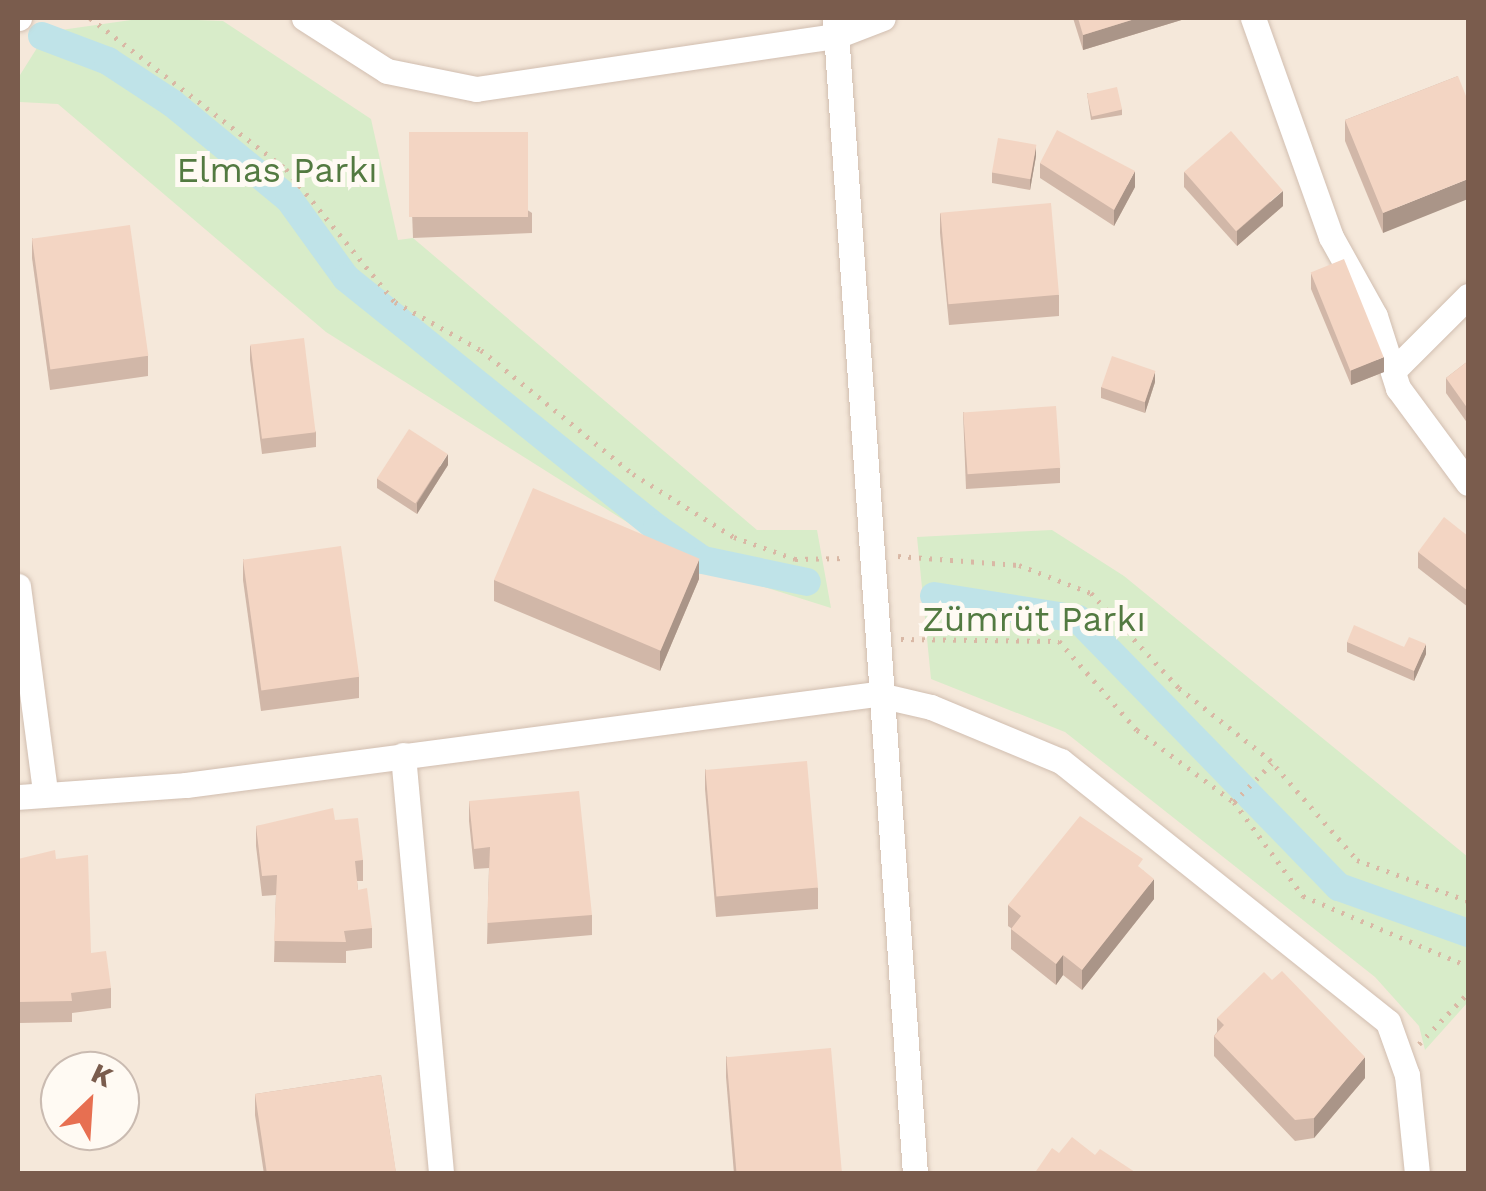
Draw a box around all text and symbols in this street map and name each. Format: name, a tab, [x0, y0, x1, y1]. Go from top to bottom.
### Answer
park label: Elmas Parkı	[176, 149, 378, 191]
park label: Zümrüt Parkı	[922, 598, 1146, 640]
north arrow	[40, 1051, 140, 1151]
text: K	[86, 1056, 118, 1094]

